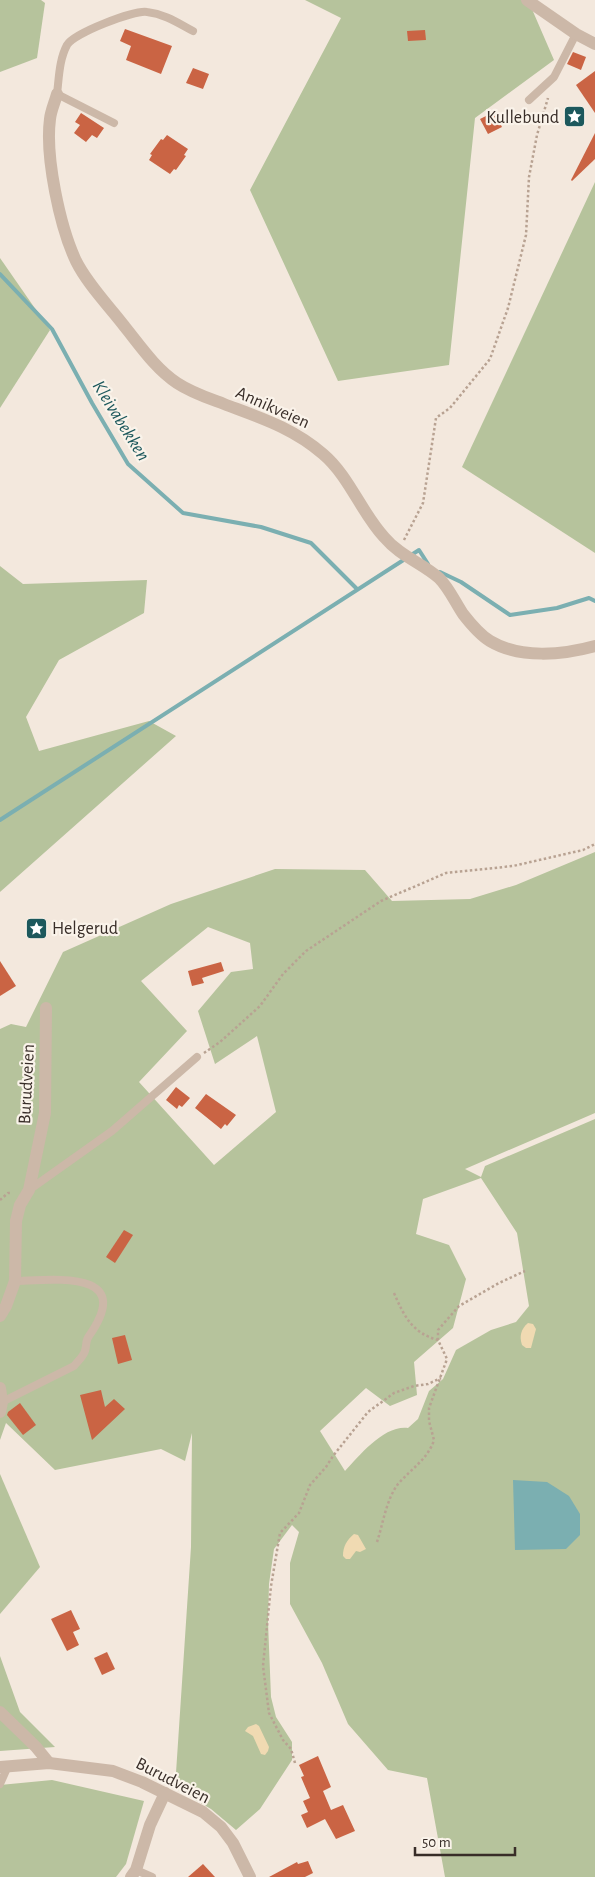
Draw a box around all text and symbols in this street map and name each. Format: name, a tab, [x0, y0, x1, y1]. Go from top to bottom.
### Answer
place icon: Kullebund	[563, 105, 587, 129]
place label: Kullebund	[486, 109, 559, 127]
water label: Kleivabekken	[89, 377, 153, 464]
street label: Annikveien	[233, 384, 312, 432]
place icon: Helgerud	[24, 916, 48, 940]
place label: Helgerud	[52, 920, 118, 938]
street label: Burudveien	[16, 1043, 38, 1125]
street label: Burudveien	[133, 1755, 213, 1807]
scale bar	[415, 1824, 515, 1856]
text: 50 m	[422, 1835, 451, 1850]

